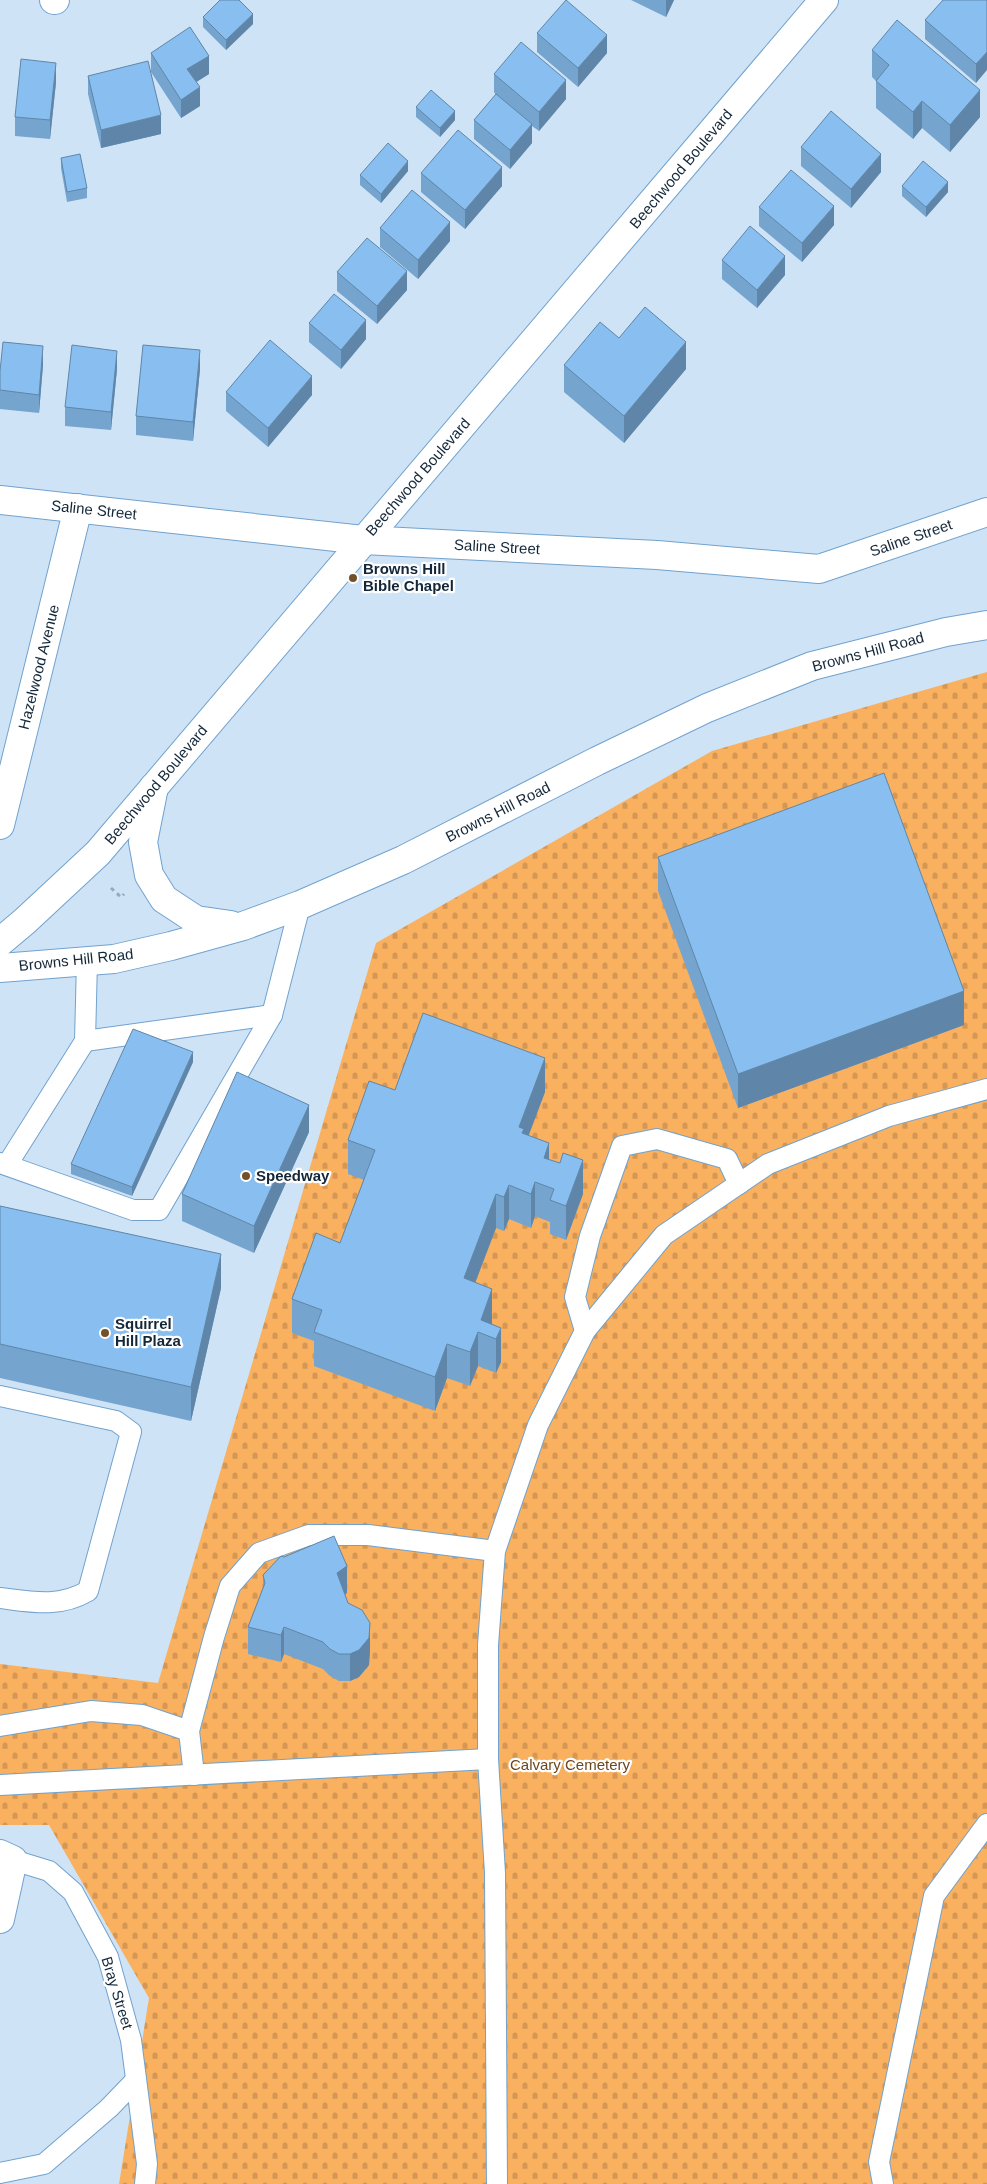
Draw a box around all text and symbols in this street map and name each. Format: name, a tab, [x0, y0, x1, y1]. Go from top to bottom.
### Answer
street label: Beechwood Boulevard	[626, 106, 735, 232]
street label: Beechwood Boulevard	[362, 414, 473, 539]
street label: Saline Street	[50, 497, 138, 523]
street label: Saline Street	[867, 515, 955, 560]
street label: Saline Street	[454, 536, 541, 557]
place label: Browns Hill Bible Chapel	[363, 560, 454, 594]
marker: Browns Hill Bible Chapel	[347, 572, 359, 584]
street label: Hazelwood Avenue	[15, 603, 62, 731]
street label: Browns Hill Road	[810, 628, 926, 675]
street label: Beechwood Boulevard	[101, 722, 210, 848]
street label: Browns Hill Road	[443, 778, 553, 845]
street label: Browns Hill Road	[18, 945, 134, 974]
place label: Speedway	[256, 1167, 330, 1184]
marker: Speedway	[240, 1170, 252, 1182]
place label: Squirrel Hill Plaza	[115, 1315, 182, 1349]
marker: Squirrel Hill Plaza	[99, 1327, 111, 1339]
park label: Calvary Cemetery	[510, 1756, 631, 1773]
street label: Bray Street	[98, 1954, 137, 2032]

